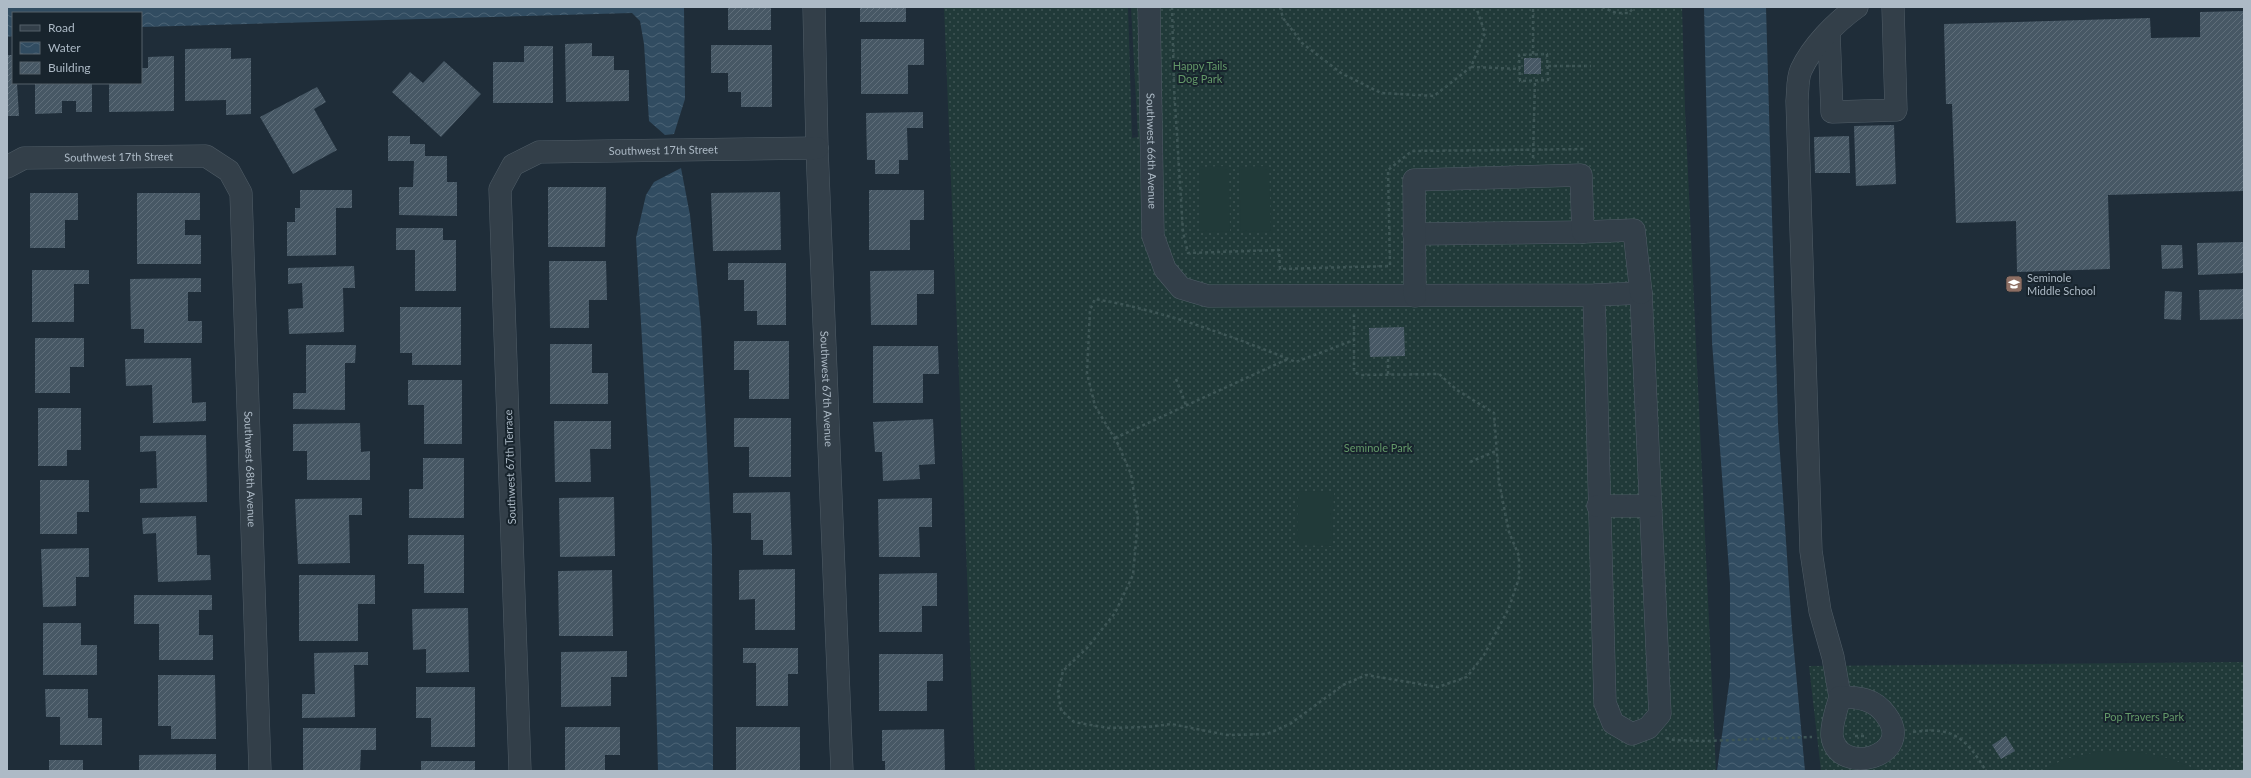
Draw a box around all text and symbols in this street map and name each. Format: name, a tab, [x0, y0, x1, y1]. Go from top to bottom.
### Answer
legend	[12, 12, 142, 84]
text: Road	[48, 20, 75, 35]
text: Water	[48, 40, 81, 55]
park label: Happy Tails Dog Park	[1173, 59, 1227, 85]
text: Building	[48, 60, 91, 75]
street label: Southwest 66th Avenue	[1145, 93, 1160, 209]
street label: Southwest 17th Street	[609, 142, 718, 157]
street label: Southwest 17th Street	[64, 149, 173, 164]
place label: Seminole Middle School	[2027, 271, 2096, 297]
school or university icon: Seminole Middle School	[2004, 274, 2024, 294]
street label: Southwest 67th Avenue	[818, 330, 836, 447]
street label: Southwest 67th Terrace	[501, 409, 518, 525]
street label: Southwest 68th Avenue	[242, 411, 259, 528]
park label: Seminole Park	[1344, 441, 1413, 454]
park label: Pop Travers Park	[2104, 710, 2184, 723]

